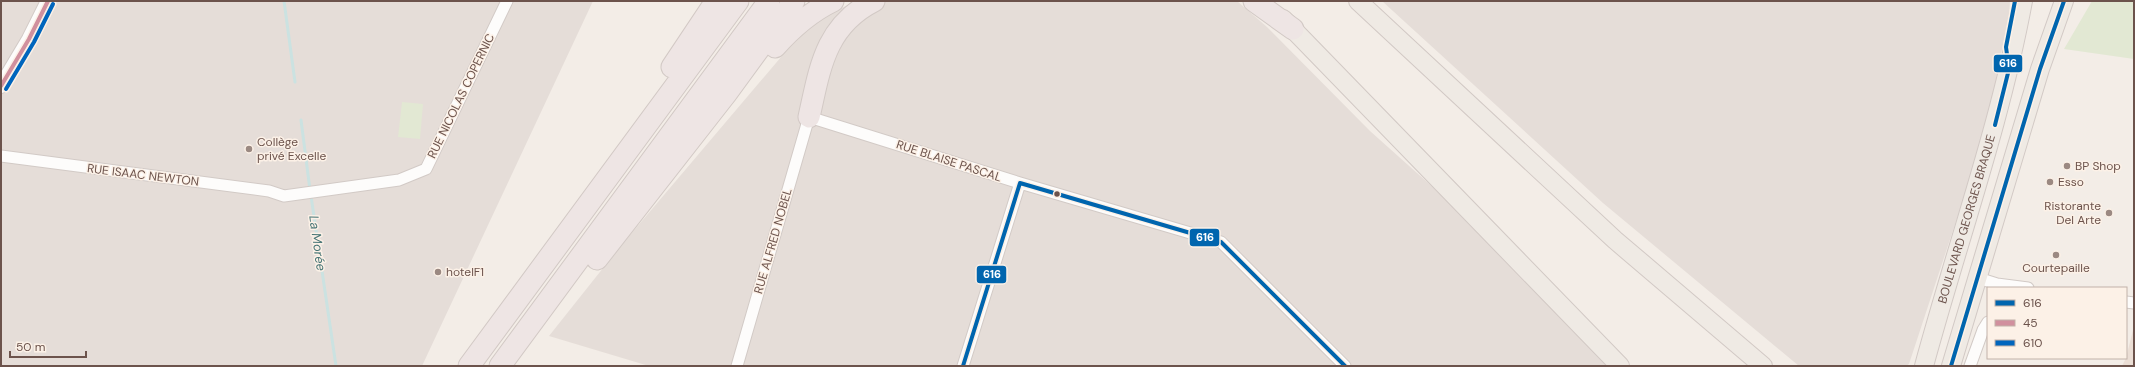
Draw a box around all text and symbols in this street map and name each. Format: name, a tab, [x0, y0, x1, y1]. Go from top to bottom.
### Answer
street label: RUE NICOLAS COPERNIC	[424, 31, 498, 161]
line badge: 616	[1993, 54, 2023, 73]
text: 616	[1999, 56, 2017, 70]
street label: BOULEVARD GEORGES BRAQUE	[1934, 133, 1999, 305]
place label: Collège privé Excelle	[257, 134, 326, 164]
street label: RUE BLAISE PASCAL	[894, 136, 1004, 186]
marker: Collège privé Excelle	[244, 144, 254, 154]
place label: BP Shop	[2075, 158, 2121, 174]
street label: RUE ISAAC NEWTON	[86, 160, 200, 190]
marker: BP Shop	[2062, 161, 2072, 171]
place label: Esso	[2058, 174, 2084, 190]
marker: Esso	[2045, 177, 2055, 187]
street label: RUE ALFRED NOBEL	[750, 186, 796, 296]
unlabelled marker	[1052, 189, 1062, 199]
place label: Ristorante Del Arte	[2044, 198, 2101, 228]
marker: Ristorante Del Arte	[2104, 208, 2114, 218]
water label: La Morée	[305, 214, 330, 272]
line badge: 616	[1189, 228, 1220, 247]
text: 616	[1196, 230, 1214, 244]
marker: Courtepaille	[2051, 250, 2061, 260]
place label: Courtepaille	[2022, 260, 2090, 276]
place label: hotelF1	[446, 264, 484, 280]
line badge: 616	[976, 265, 1007, 284]
marker: hotelF1	[433, 267, 443, 277]
text: 616	[983, 267, 1001, 281]
legend	[1987, 287, 2127, 359]
text: 616	[2023, 295, 2042, 311]
text: 45	[2023, 315, 2038, 331]
scale bar	[10, 333, 86, 359]
text: 610	[2023, 335, 2043, 351]
text: 50 m	[16, 339, 45, 355]

